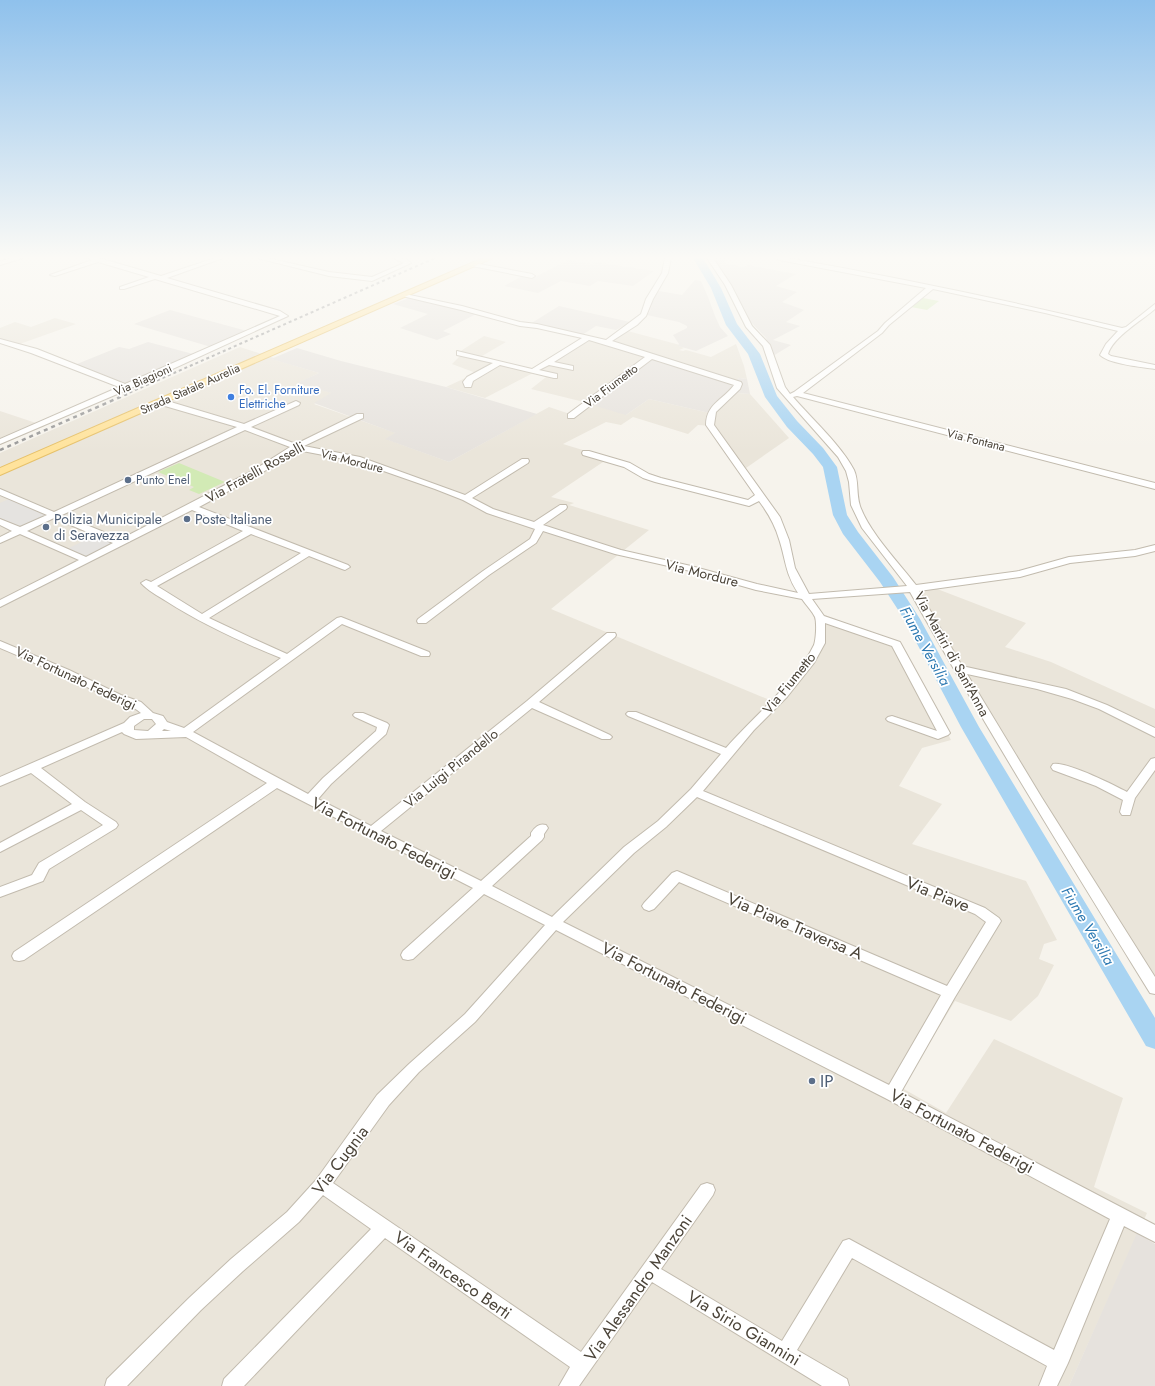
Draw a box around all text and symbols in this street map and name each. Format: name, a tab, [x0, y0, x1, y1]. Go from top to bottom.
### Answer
street label: Via Biagioni	[111, 359, 175, 401]
street label: Strada Statale Aurelia	[137, 359, 243, 419]
street label: Via Fiumetto	[580, 359, 642, 412]
place label: Fo. El. Forniture Elettriche	[239, 381, 319, 413]
marker: Fo. El. Forniture Elettriche	[226, 392, 236, 402]
street label: Via Fontana	[945, 424, 1007, 456]
street label: Via Fratelli Rosselli	[202, 436, 308, 508]
street label: Via Mordure	[319, 445, 385, 477]
place label: Punto Enel	[136, 471, 190, 489]
marker: Punto Enel	[123, 475, 133, 485]
place label: Polizia Municipale di Seravezza	[54, 509, 162, 545]
place label: Poste Italiane	[195, 509, 272, 529]
marker: Poste Italiane	[182, 514, 192, 524]
marker: Polizia Municipale di Seravezza	[41, 522, 51, 532]
street label: Via Mordure	[663, 554, 741, 592]
street label: Via Martiri di Sant'Anna	[909, 588, 995, 720]
water label: Fiume Versilia	[894, 602, 956, 690]
street label: Via Fortunato Federigi	[12, 641, 140, 715]
street label: Via Fiumetto	[758, 648, 820, 718]
street label: Via Luigi Pirandello	[400, 723, 503, 812]
street label: Via Fortunato Federigi	[307, 791, 461, 885]
street label: Via Piave	[903, 870, 974, 918]
water label: Fiume Versilia	[1056, 883, 1120, 970]
street label: Via Piave Traversa A	[723, 887, 867, 966]
street label: Via Fortunato Federigi	[597, 936, 751, 1030]
place label: IP	[820, 1069, 833, 1093]
marker: IP	[807, 1076, 817, 1086]
street label: Via Fortunato Federigi	[886, 1083, 1038, 1179]
street label: Via Cugnia	[306, 1121, 374, 1199]
street label: Via Alessandro Manzoni	[578, 1210, 698, 1366]
street label: Via Francesco Berti	[389, 1225, 517, 1325]
street label: Via Sirio Giannini	[683, 1285, 805, 1371]

